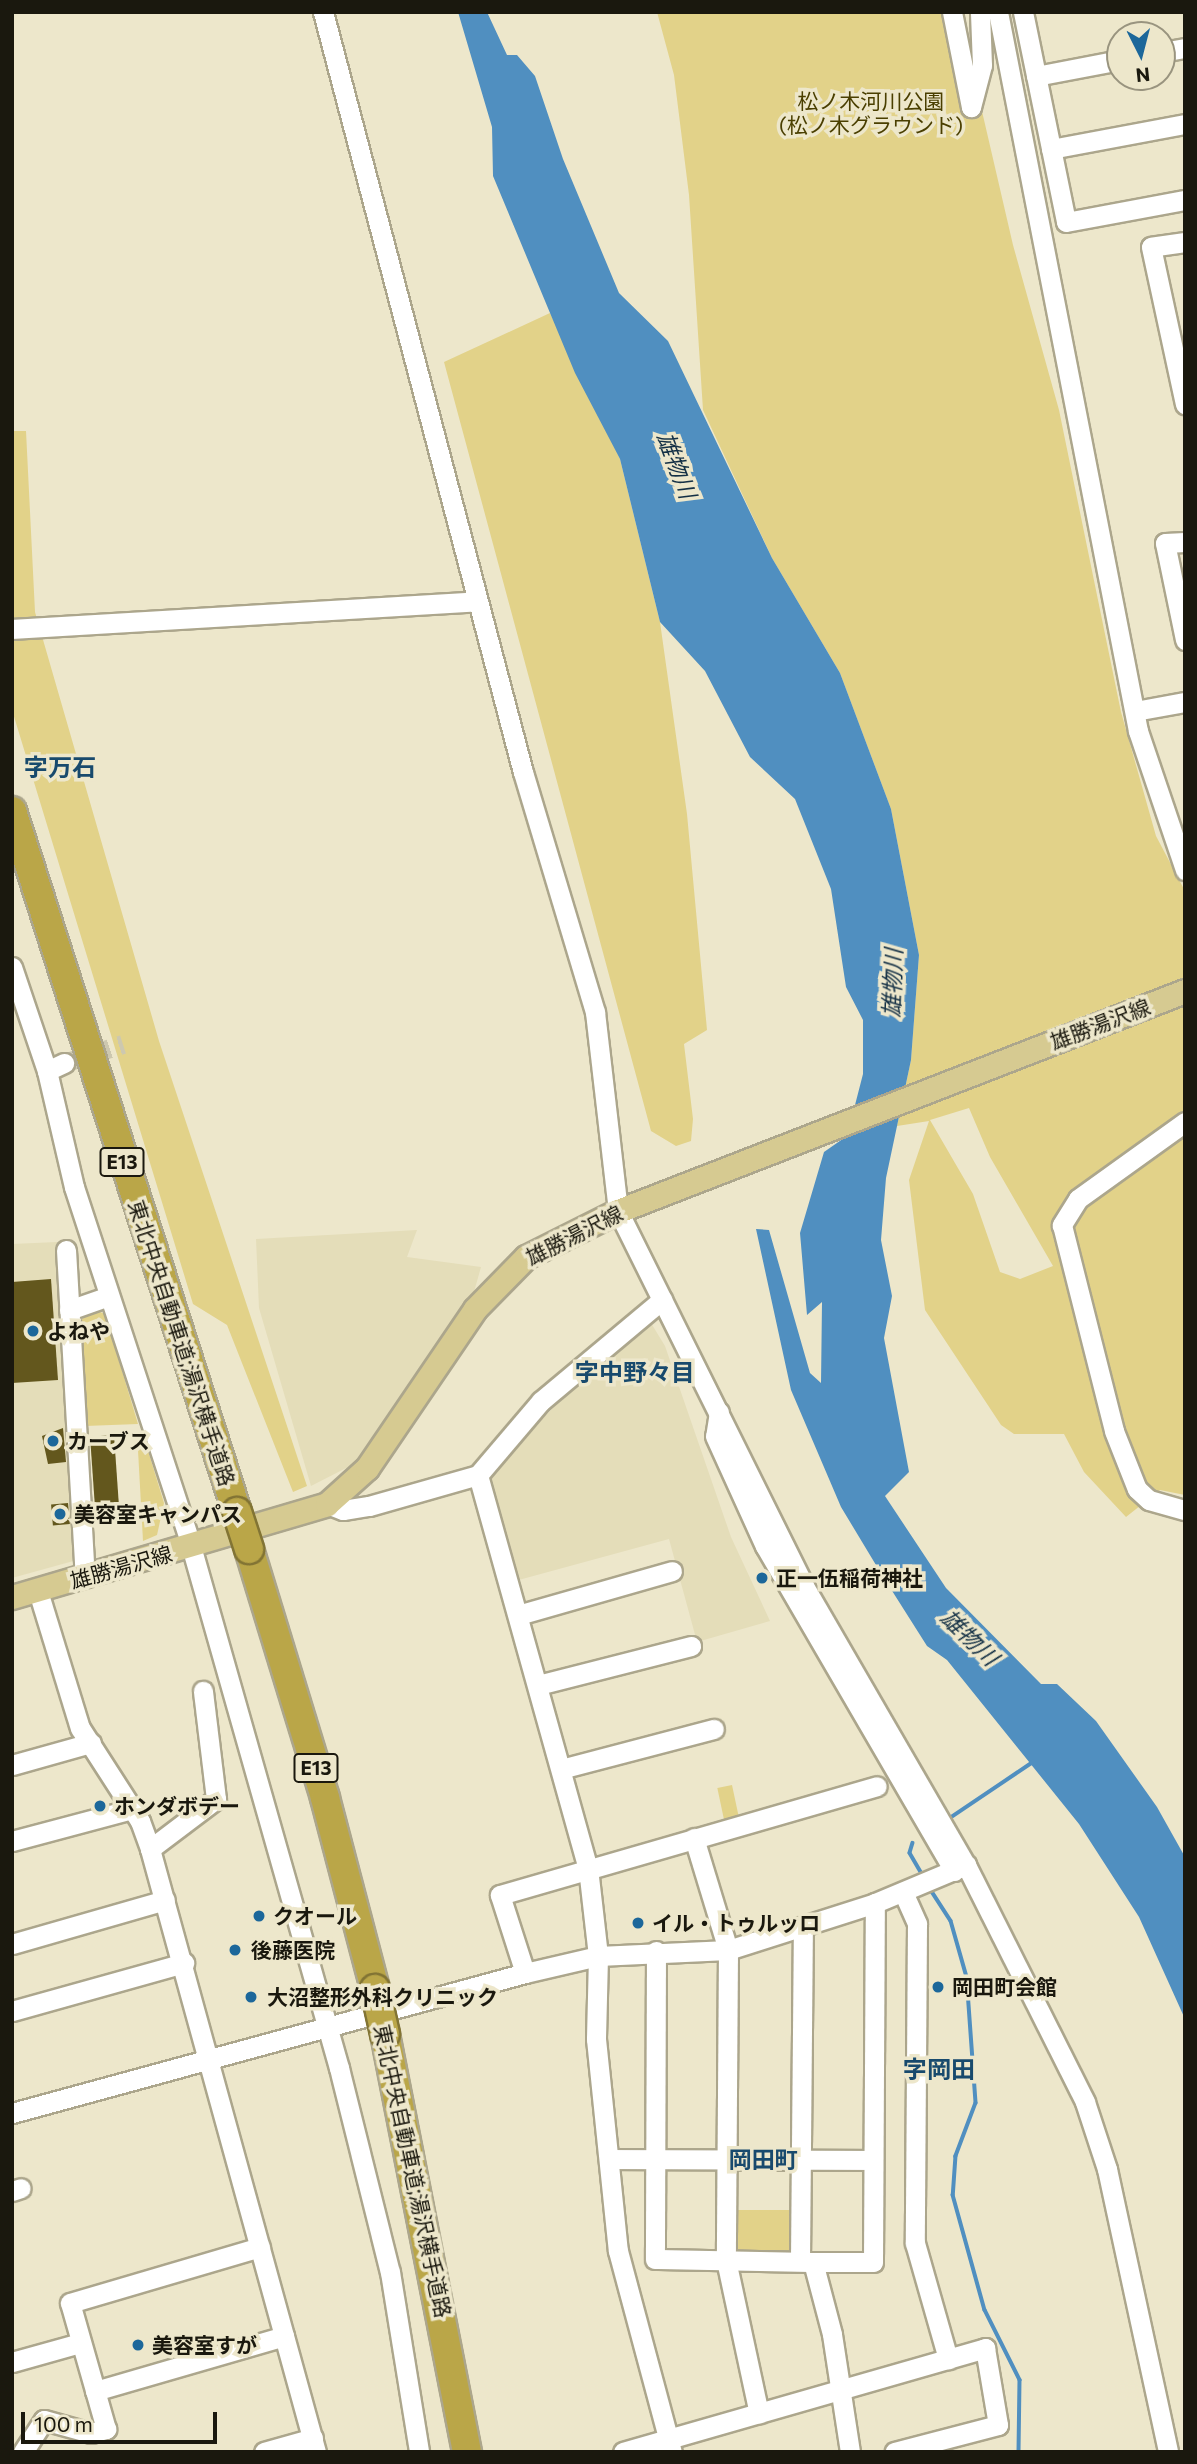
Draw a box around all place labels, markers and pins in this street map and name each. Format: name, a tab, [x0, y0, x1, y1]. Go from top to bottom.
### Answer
place label: よねや	[47, 1318, 110, 1344]
marker: よねや	[25, 1323, 41, 1339]
place label: カーブス	[67, 1428, 151, 1454]
marker: カーブス	[45, 1433, 61, 1449]
place label: 美容室キャンパス	[74, 1501, 242, 1527]
marker: 美容室キャンパス	[52, 1506, 68, 1522]
place label: 正一伍稲荷神社	[776, 1565, 923, 1591]
marker: 正一伍稲荷神社	[754, 1570, 770, 1586]
place label: ホンダボデー	[114, 1793, 240, 1819]
marker: ホンダボデー	[92, 1798, 108, 1814]
place label: クオール	[273, 1903, 357, 1929]
marker: クオール	[251, 1908, 267, 1924]
place label: イル・トゥルッロ	[652, 1910, 820, 1936]
marker: イル・トゥルッロ	[630, 1915, 646, 1931]
place label: 後藤医院	[251, 1937, 335, 1963]
marker: 後藤医院	[225, 1940, 245, 1960]
place label: 岡田町会館	[952, 1974, 1057, 2000]
marker: 岡田町会館	[930, 1979, 946, 1995]
place label: 大沼整形外科クリニック	[267, 1984, 498, 2010]
marker: 大沼整形外科クリニック	[241, 1987, 261, 2007]
place label: 美容室すが	[152, 2332, 257, 2358]
marker: 美容室すが	[130, 2337, 146, 2353]

